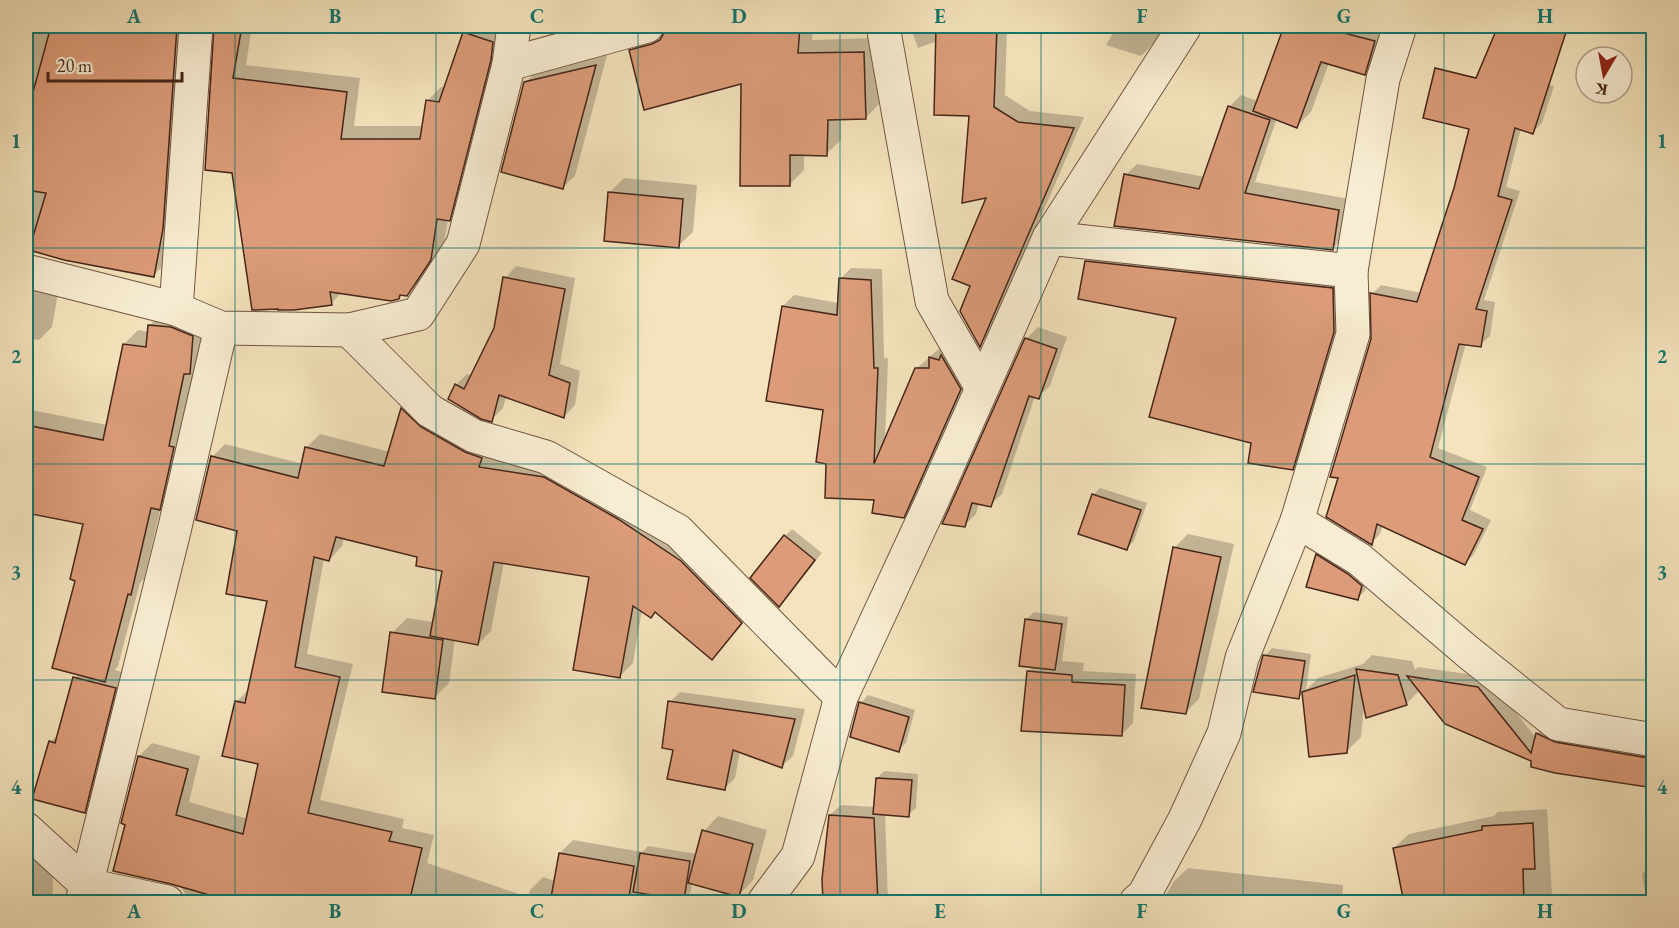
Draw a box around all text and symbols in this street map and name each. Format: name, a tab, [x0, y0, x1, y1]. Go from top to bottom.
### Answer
text: A	[126, 3, 142, 29]
text: B	[329, 3, 341, 29]
text: C	[530, 3, 544, 29]
text: D	[731, 3, 747, 29]
text: E	[934, 3, 946, 29]
text: F	[1137, 3, 1148, 29]
text: G	[1337, 3, 1351, 29]
text: H	[1537, 3, 1553, 29]
scale bar	[48, 45, 182, 83]
north arrow	[1574, 45, 1634, 105]
text: 20 m	[57, 54, 92, 77]
text: K	[1593, 78, 1609, 101]
text: 1	[11, 128, 21, 154]
text: 1	[1657, 128, 1667, 154]
text: 2	[11, 343, 22, 369]
text: 2	[1657, 343, 1668, 369]
text: 3	[11, 559, 21, 585]
text: 3	[1657, 559, 1667, 585]
text: 4	[11, 774, 22, 800]
text: 4	[1657, 774, 1668, 800]
text: A	[126, 898, 142, 924]
text: B	[329, 898, 341, 924]
text: C	[530, 898, 544, 924]
text: D	[731, 898, 747, 924]
text: E	[934, 898, 946, 924]
text: F	[1137, 898, 1148, 924]
text: G	[1337, 898, 1351, 924]
text: H	[1537, 898, 1553, 924]

